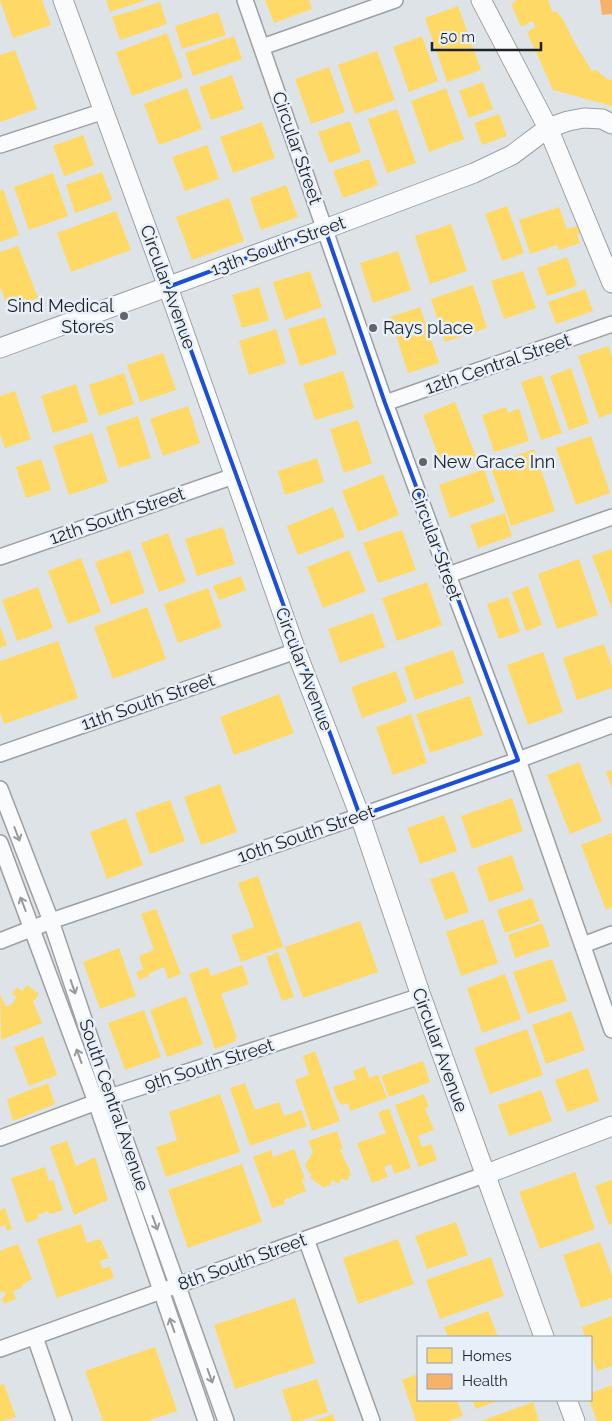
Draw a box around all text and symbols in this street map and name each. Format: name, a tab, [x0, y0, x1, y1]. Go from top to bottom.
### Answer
scale bar	[432, 20, 541, 52]
text: 50 m	[440, 28, 475, 46]
street label: Circular Street	[268, 89, 327, 207]
street label: 13th South Street	[208, 211, 348, 280]
street label: Circular Avenue	[136, 222, 201, 352]
place label: Sind Medical Stores	[7, 295, 114, 337]
marker: Sind Medical Stores	[118, 310, 130, 322]
place label: Rays place	[383, 317, 474, 338]
marker: Rays place	[367, 322, 379, 334]
street label: 12th Central Street	[422, 329, 573, 398]
place label: New Grace Inn	[433, 451, 555, 472]
marker: New Grace Inn	[417, 456, 429, 468]
street label: 12th South Street	[47, 483, 187, 548]
street label: Circular Street	[406, 485, 467, 603]
street label: Circular Avenue	[271, 604, 338, 734]
street label: 11th South Street	[78, 669, 217, 734]
street label: 10th South Street	[235, 800, 377, 867]
one-way arrow	[13, 826, 22, 841]
one-way arrow	[18, 897, 27, 912]
one-way arrow	[69, 979, 78, 994]
street label: Circular Avenue	[408, 985, 473, 1115]
street label: South Central Avenue	[75, 1016, 154, 1194]
street label: 9th South Street	[141, 1034, 276, 1095]
one-way arrow	[74, 1049, 83, 1064]
one-way arrow	[151, 1215, 160, 1230]
street label: 8th South Street	[175, 1229, 309, 1295]
one-way arrow	[167, 1318, 177, 1334]
legend	[417, 1336, 592, 1401]
text: Homes	[462, 1347, 512, 1365]
one-way arrow	[206, 1368, 215, 1383]
text: Health	[462, 1372, 508, 1390]

